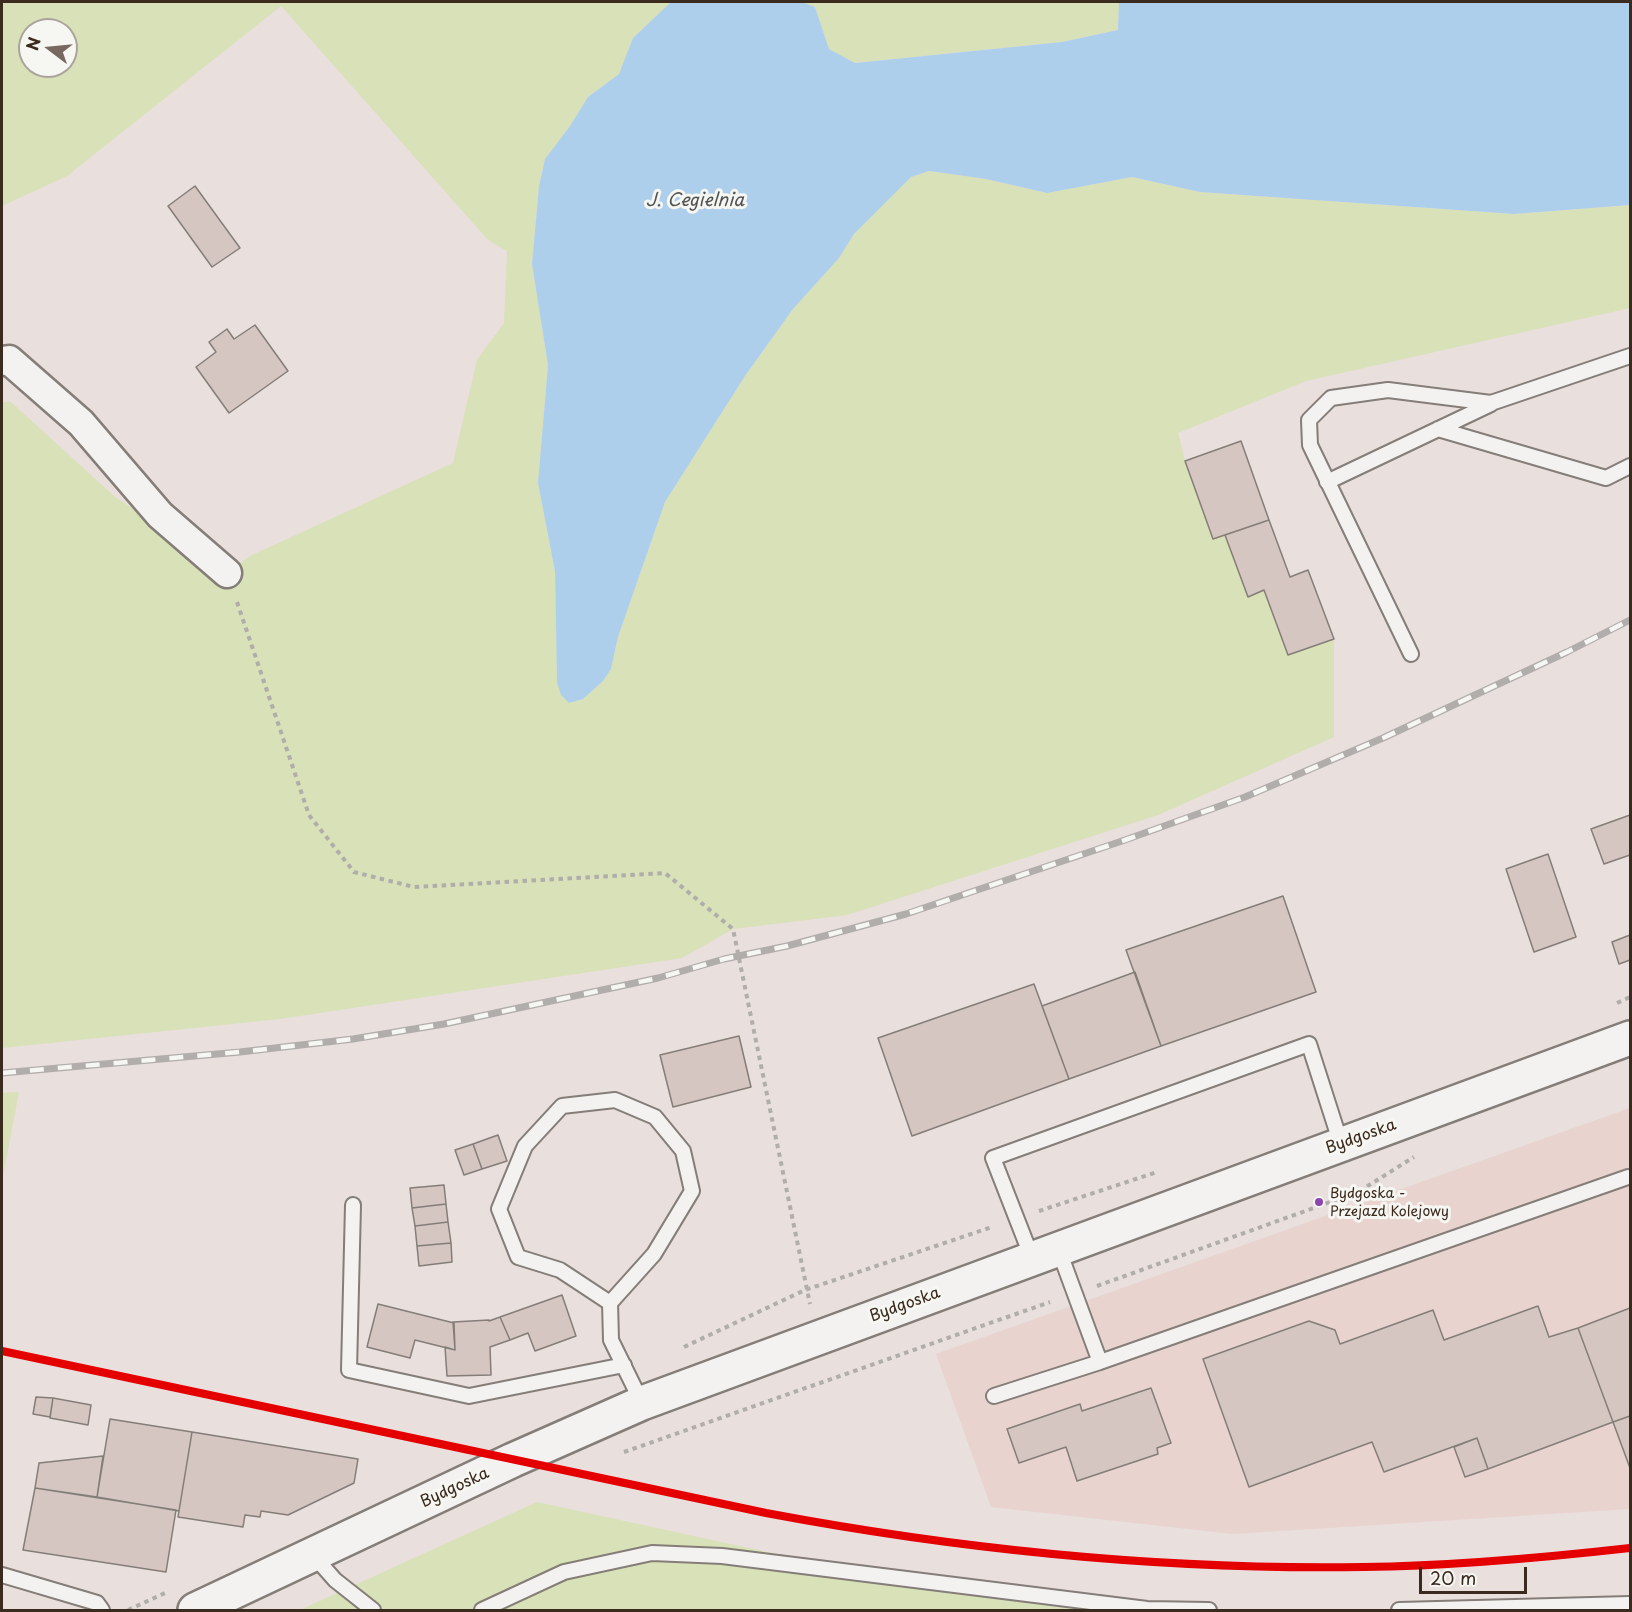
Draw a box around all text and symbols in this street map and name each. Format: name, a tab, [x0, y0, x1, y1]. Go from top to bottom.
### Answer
north arrow	[18, 18, 78, 78]
text: N	[19, 34, 46, 53]
water label: J. Cegielnia	[646, 190, 744, 212]
street label: Bydgoska	[1323, 1115, 1399, 1159]
place label: Bydgoska - Przejazd Kolejowy	[1330, 1186, 1449, 1218]
marker: Bydgoska - Przejazd Kolejowy	[1313, 1196, 1325, 1208]
street label: Bydgoska	[867, 1283, 943, 1327]
street label: Bydgoska	[418, 1464, 492, 1512]
scale bar	[1422, 1555, 1530, 1593]
text: 20 m	[1430, 1564, 1476, 1591]

